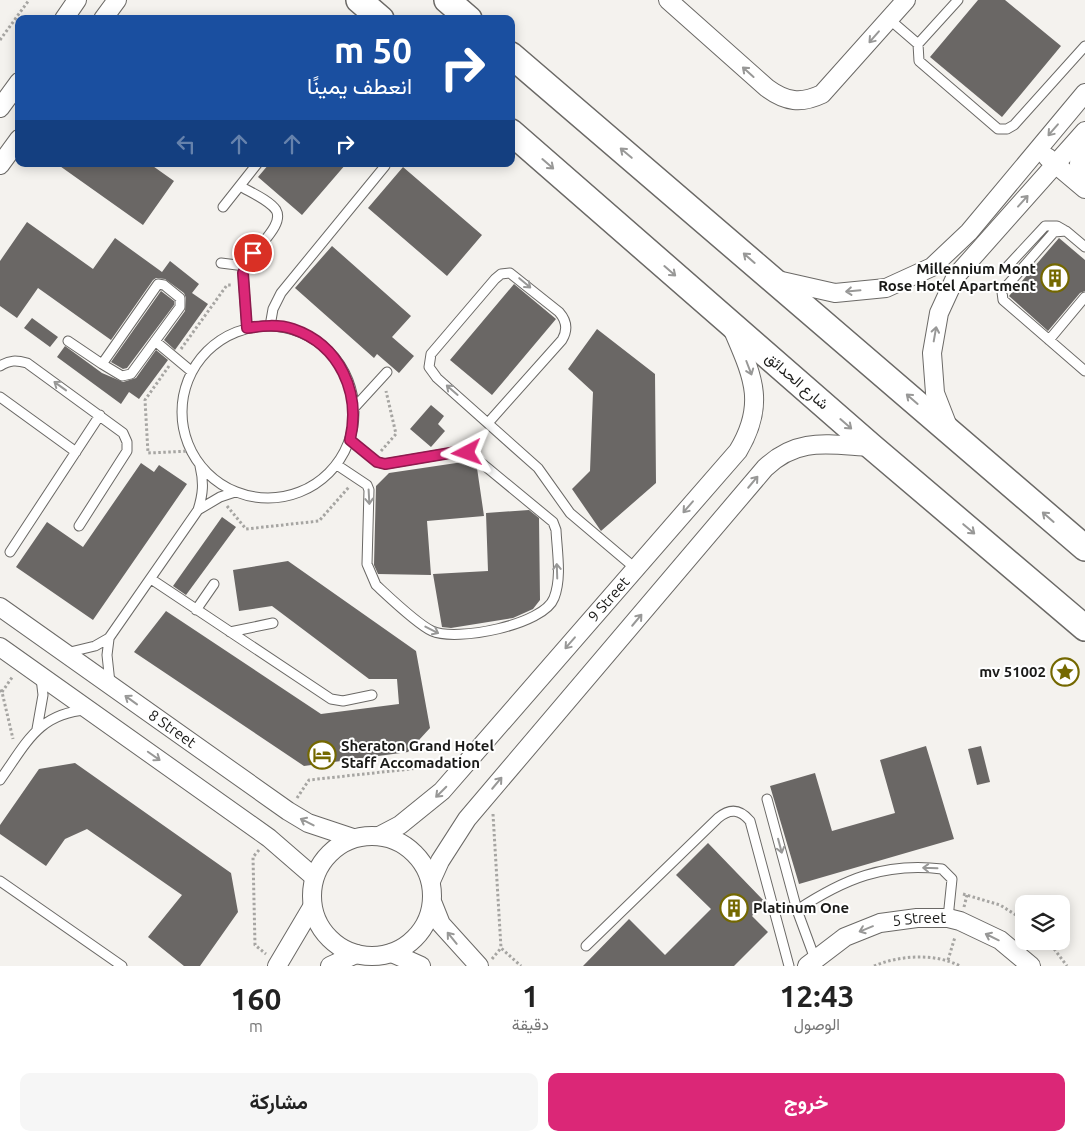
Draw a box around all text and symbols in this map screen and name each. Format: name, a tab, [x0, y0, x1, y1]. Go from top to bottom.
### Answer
text: 50 m	[334, 30, 412, 70]
one-way arrow	[869, 30, 880, 43]
icon: right	[430, 35, 495, 100]
one-way arrow	[742, 66, 755, 77]
text: انعطف يمينًا	[307, 73, 412, 98]
one-way arrow	[1048, 123, 1059, 136]
icon: left	[172, 130, 200, 158]
icon: ahead	[225, 130, 253, 158]
icon: ahead	[278, 130, 306, 158]
icon: right	[331, 130, 359, 158]
one-way arrow	[619, 147, 632, 158]
one-way arrow	[541, 159, 554, 170]
one-way arrow	[1017, 194, 1029, 207]
pin	[232, 232, 274, 274]
icon: arrive	[239, 239, 267, 267]
one-way arrow	[743, 252, 756, 264]
place label: Millennium Mont Rose Hotel Apartment	[878, 260, 1037, 294]
building icon: Millennium Mont Rose Hotel Apartment	[1040, 263, 1070, 293]
one-way arrow	[664, 265, 677, 277]
one-way arrow	[518, 278, 531, 289]
one-way arrow	[845, 286, 861, 296]
one-way arrow	[931, 326, 941, 342]
street label: شارع الحدائق	[760, 349, 832, 415]
one-way arrow	[744, 360, 754, 375]
one-way arrow	[54, 381, 67, 392]
one-way arrow	[445, 385, 458, 396]
one-way arrow	[905, 393, 918, 405]
one-way arrow	[839, 418, 852, 430]
position arrow	[440, 426, 492, 478]
one-way arrow	[747, 476, 759, 489]
one-way arrow	[364, 489, 373, 505]
one-way arrow	[683, 501, 694, 514]
one-way arrow	[1042, 511, 1055, 522]
one-way arrow	[963, 524, 976, 535]
one-way arrow	[553, 563, 562, 579]
street label: 9 Street	[584, 573, 633, 625]
one-way arrow	[631, 613, 642, 626]
one-way arrow	[425, 625, 440, 635]
one-way arrow	[565, 636, 576, 649]
place icon: mv 51002	[1050, 657, 1080, 687]
place label: mv 51002	[979, 663, 1046, 680]
one-way arrow	[125, 694, 138, 705]
street label: 8 Street	[146, 706, 199, 751]
place label: Sheraton Grand Hotel Staff Accomadation	[341, 737, 494, 771]
hotel icon: Sheraton Grand Hotel Staff Accomadation	[307, 740, 337, 770]
one-way arrow	[147, 751, 161, 761]
one-way arrow	[492, 777, 503, 790]
one-way arrow	[434, 786, 447, 798]
one-way arrow	[300, 817, 315, 826]
one-way arrow	[776, 837, 785, 853]
one-way arrow	[922, 863, 938, 873]
building icon: Platinum One	[719, 893, 749, 923]
map controls	[1015, 895, 1070, 950]
button: layers	[1015, 895, 1070, 950]
place label: Platinum One	[753, 899, 849, 916]
street label: 5 Street	[891, 909, 946, 929]
one-way arrow	[858, 925, 873, 934]
one-way arrow	[446, 931, 457, 944]
one-way arrow	[985, 932, 1000, 942]
text: 1	[522, 979, 539, 1013]
text: 12:43	[779, 979, 854, 1013]
text: 160	[231, 982, 281, 1016]
text: دقيقة	[512, 1015, 549, 1033]
text: الوصول	[794, 1015, 840, 1033]
text: m	[249, 1017, 263, 1035]
button: مشاركة	[20, 1073, 538, 1131]
button: خروج	[548, 1073, 1065, 1131]

